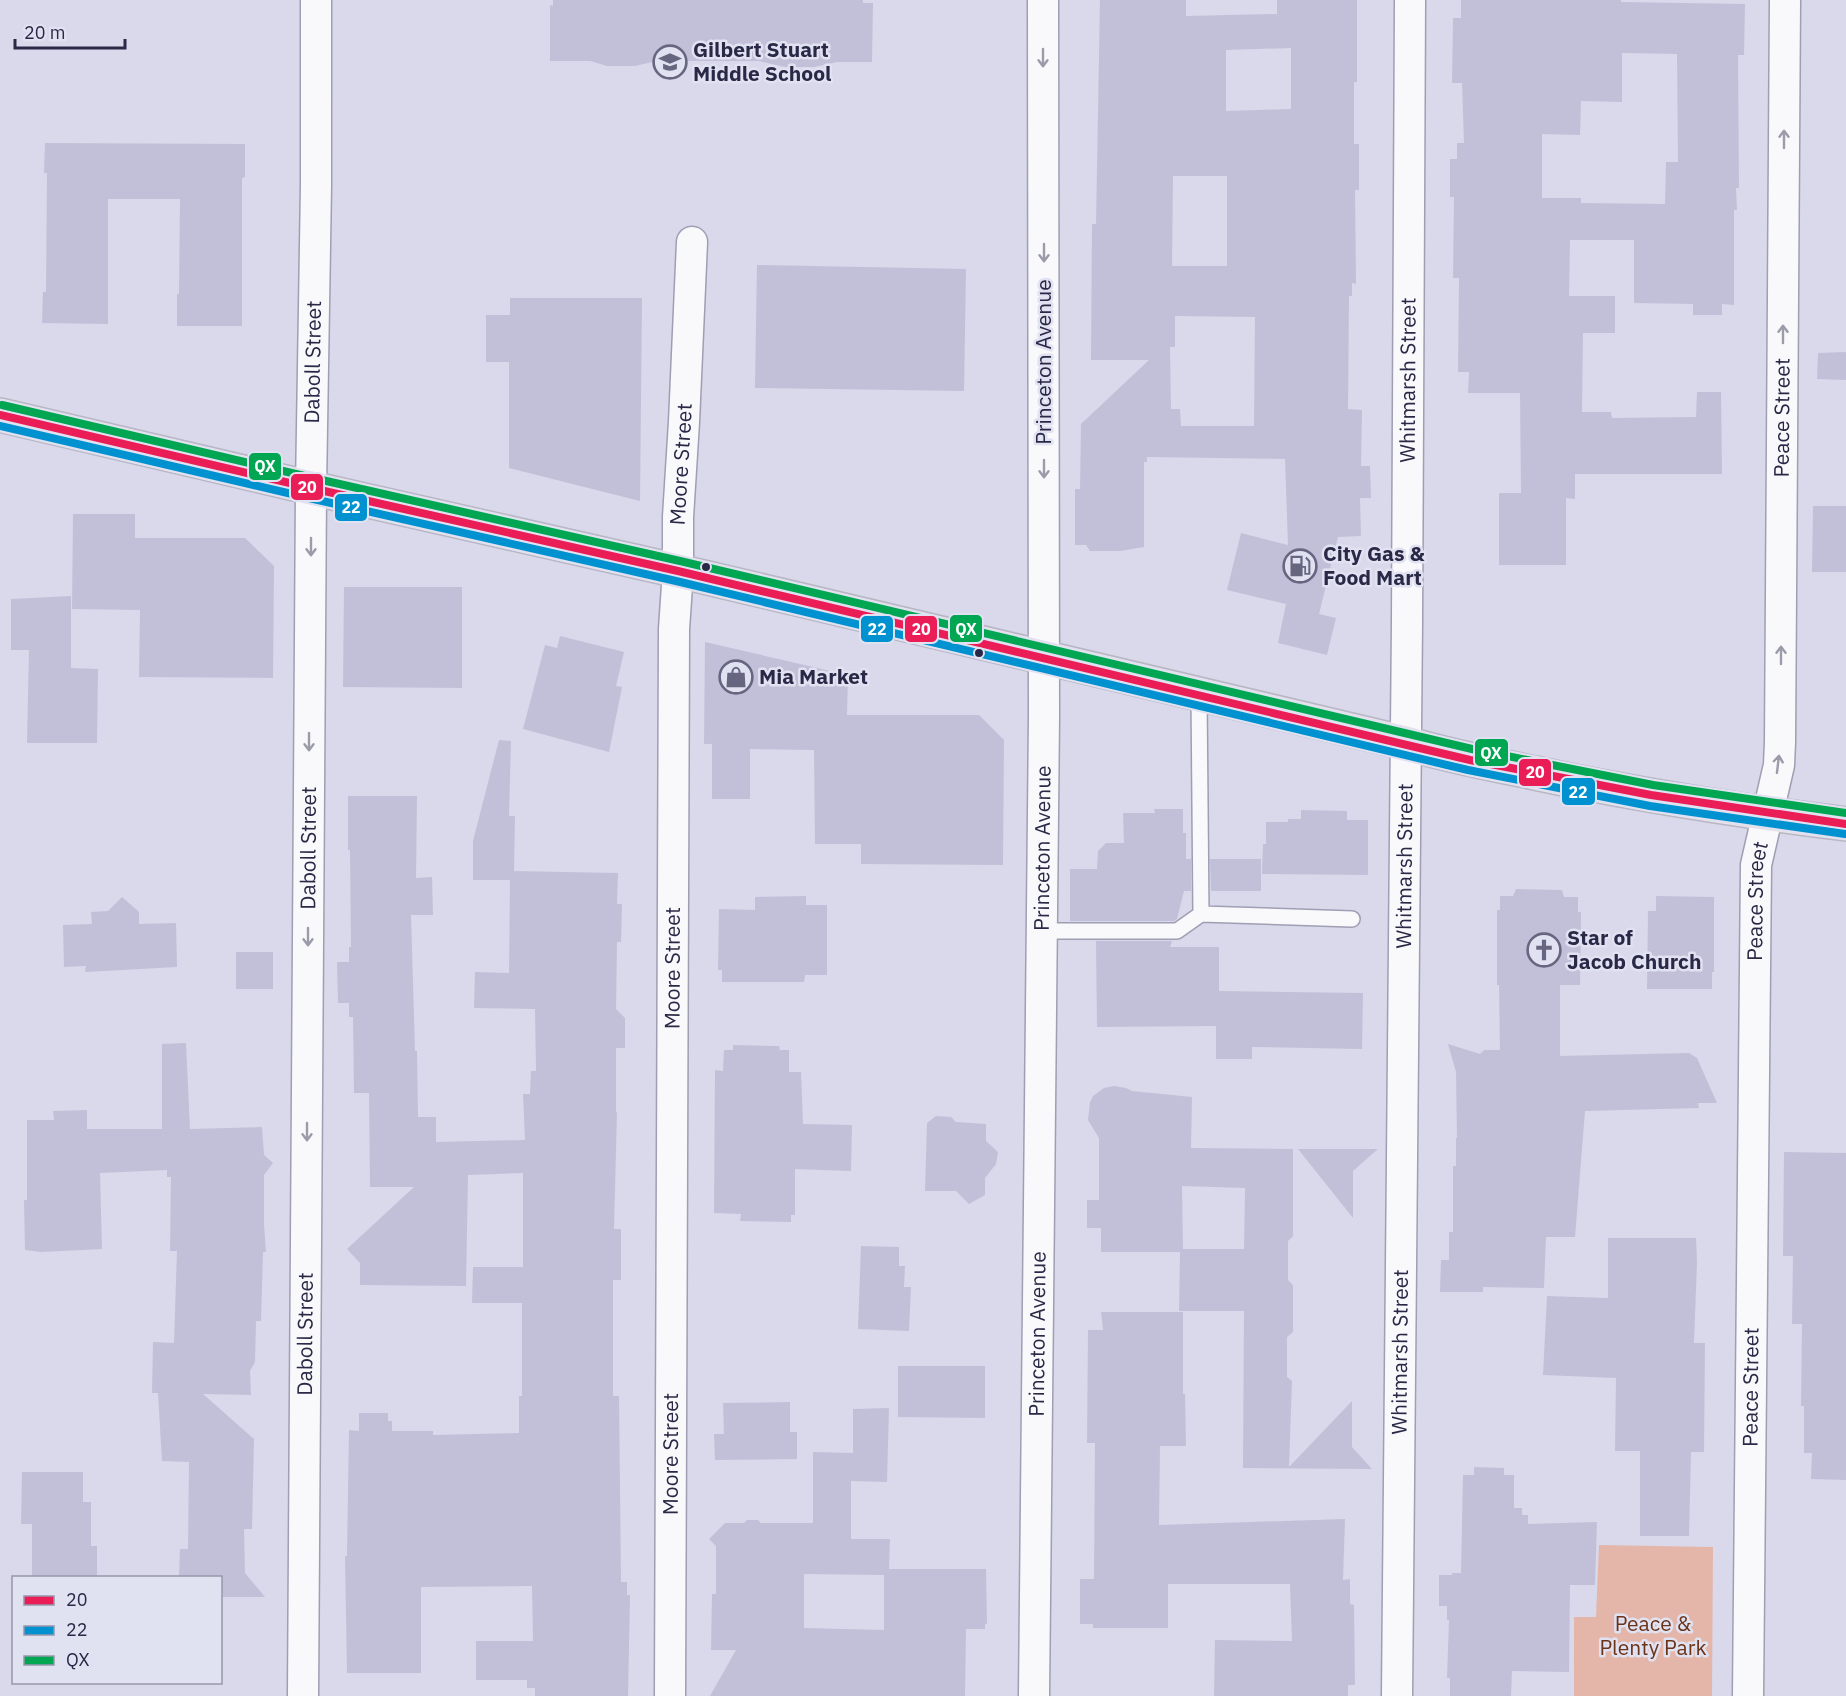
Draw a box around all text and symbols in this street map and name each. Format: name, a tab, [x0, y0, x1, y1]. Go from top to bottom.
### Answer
scale bar	[15, 12, 124, 50]
text: 20 m	[24, 21, 66, 44]
place label: Gilbert Stuart Middle School	[693, 35, 831, 87]
school or university icon: Gilbert Stuart Middle School	[652, 44, 688, 80]
one-way arrow	[1037, 48, 1049, 68]
one-way arrow	[1778, 129, 1790, 149]
one-way arrow	[1038, 243, 1050, 263]
street label: Princeton Avenue	[1029, 279, 1057, 445]
street label: Whitmarsh Street	[1393, 297, 1422, 463]
street label: Daboll Street	[297, 300, 327, 424]
one-way arrow	[1777, 324, 1788, 344]
street label: Peace Street	[1767, 358, 1796, 478]
street label: Moore Street	[663, 403, 698, 526]
line badge: QX	[248, 452, 282, 481]
text: QX	[254, 456, 276, 476]
one-way arrow	[1038, 459, 1050, 479]
line badge: 20	[290, 473, 324, 501]
text: 20	[297, 477, 317, 497]
line badge: 22	[334, 493, 368, 522]
text: 22	[341, 497, 361, 517]
one-way arrow	[305, 536, 316, 556]
place label: City Gas & Food Mart	[1323, 539, 1425, 591]
fuel station icon: City Gas & Food Mart	[1282, 548, 1318, 584]
unlabelled marker	[700, 561, 712, 573]
line badge: QX	[949, 614, 983, 643]
line badge: 22	[860, 615, 894, 643]
line badge: 20	[904, 615, 938, 643]
text: 22	[867, 619, 887, 639]
text: 20	[911, 619, 931, 639]
text: QX	[955, 619, 977, 639]
one-way arrow	[1775, 645, 1786, 665]
unlabelled marker	[973, 647, 985, 659]
shop icon: Mia Market	[718, 659, 754, 695]
place label: Mia Market	[759, 662, 868, 690]
one-way arrow	[304, 731, 315, 751]
line badge: QX	[1474, 738, 1509, 767]
text: QX	[1480, 743, 1502, 763]
one-way arrow	[1773, 755, 1784, 775]
line badge: 20	[1518, 758, 1552, 787]
text: 20	[1525, 762, 1545, 782]
street label: Princeton Avenue	[1027, 765, 1056, 931]
line badge: 22	[1561, 777, 1596, 806]
text: 22	[1568, 782, 1588, 802]
street label: Whitmarsh Street	[1389, 783, 1418, 949]
street label: Daboll Street	[293, 786, 322, 910]
street label: Peace Street	[1740, 838, 1774, 961]
street label: Moore Street	[657, 907, 686, 1029]
place label: Star of Jacob Church	[1567, 923, 1701, 975]
one-way arrow	[302, 926, 314, 946]
church icon: Star of Jacob Church	[1526, 932, 1562, 968]
one-way arrow	[301, 1121, 313, 1141]
street label: Princeton Avenue	[1022, 1251, 1052, 1417]
street label: Whitmarsh Street	[1384, 1269, 1414, 1435]
street label: Daboll Street	[290, 1272, 319, 1396]
street label: Peace Street	[1735, 1327, 1765, 1447]
street label: Moore Street	[656, 1393, 684, 1515]
legend	[12, 1576, 222, 1684]
text: 20	[66, 1588, 88, 1611]
park label: Peace & Plenty Park	[1599, 1609, 1707, 1661]
text: 22	[66, 1618, 88, 1641]
text: QX	[66, 1648, 90, 1671]

